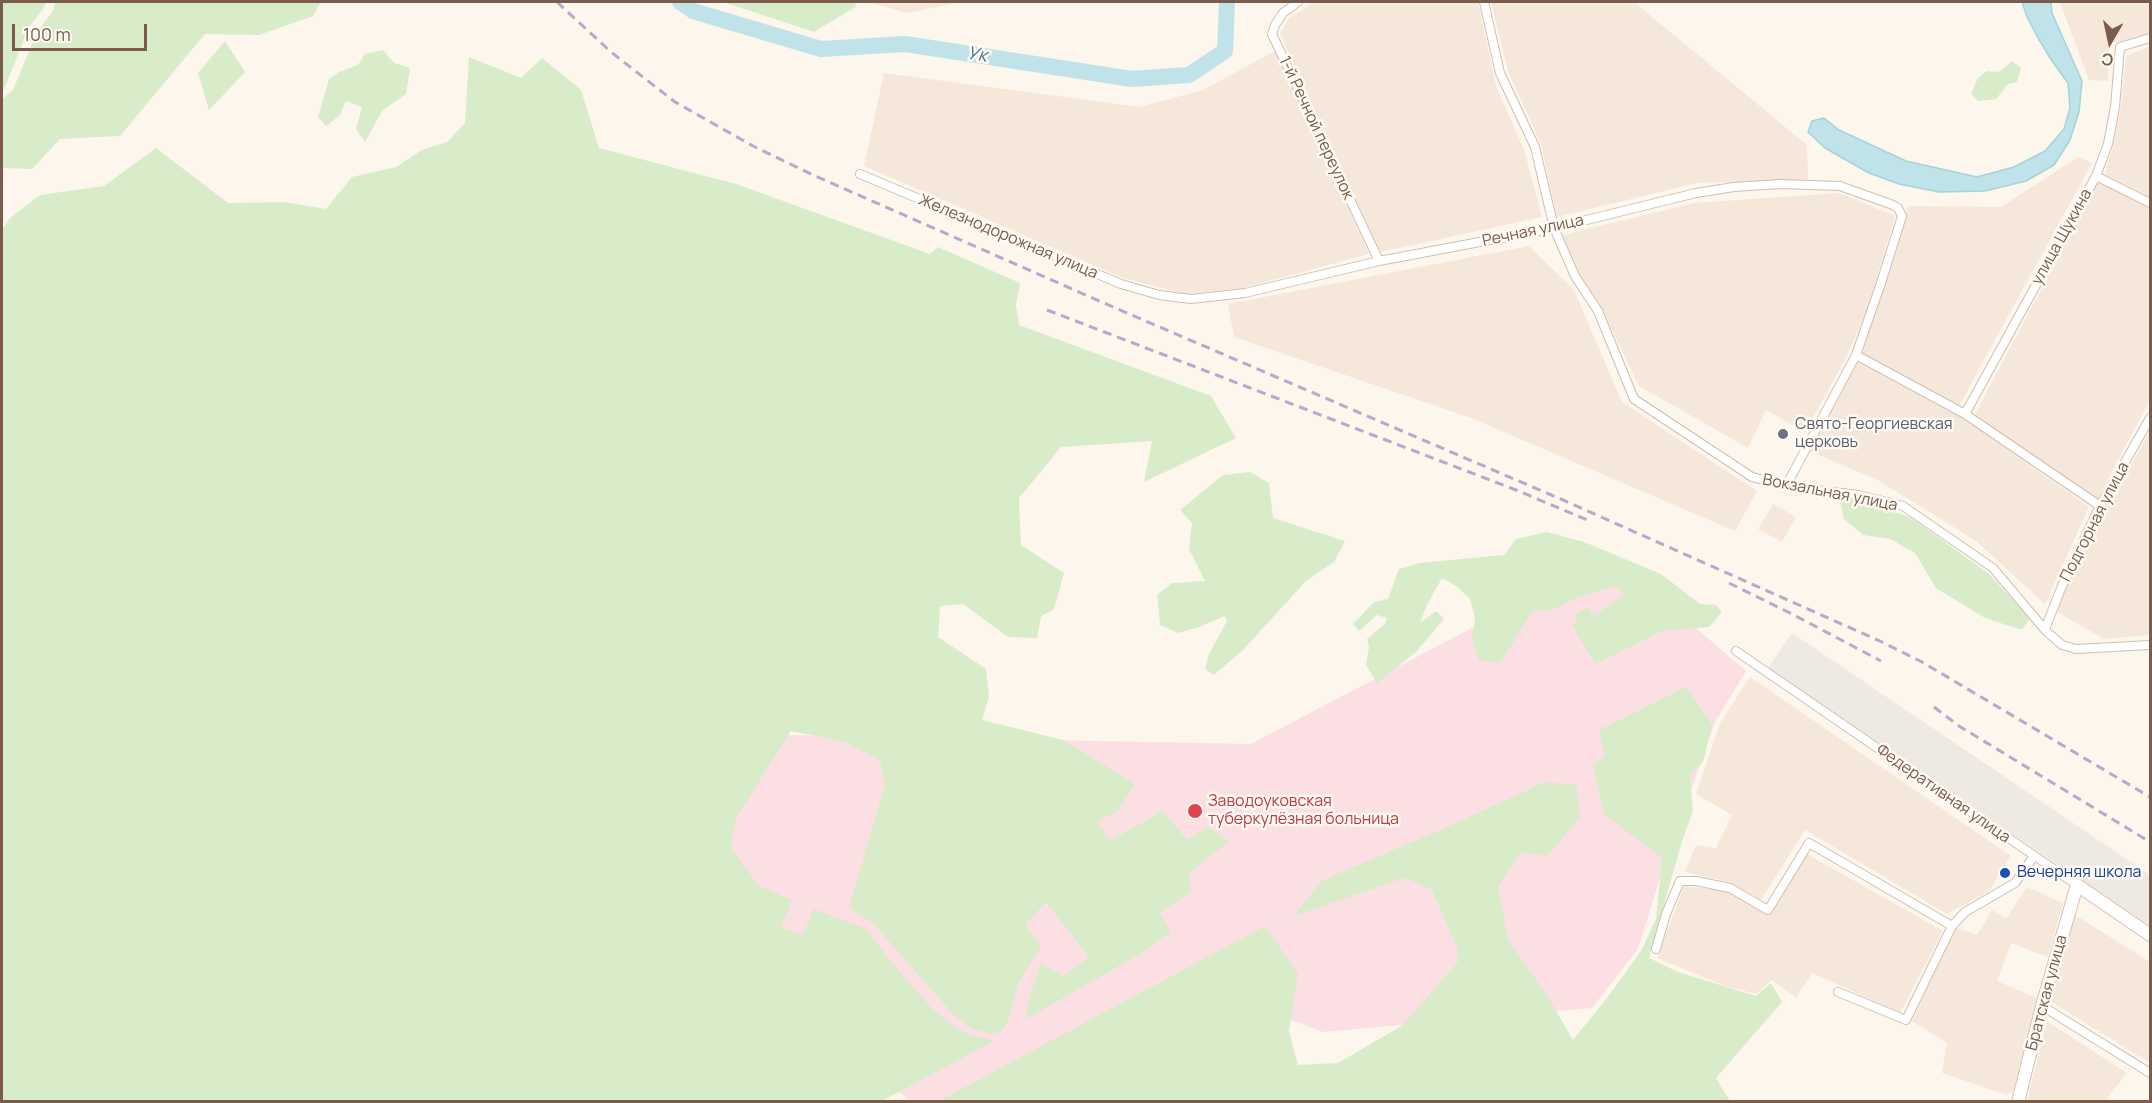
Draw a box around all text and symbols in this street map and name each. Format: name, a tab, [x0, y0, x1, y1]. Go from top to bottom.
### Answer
scale bar	[15, 12, 150, 50]
north arrow	[2080, 12, 2140, 72]
text: 100 m	[23, 22, 71, 46]
water label: Ук	[965, 43, 989, 67]
text: С	[2100, 48, 2115, 72]
street label: 1-й Речной переулок	[1274, 53, 1358, 203]
street label: улица Щукина	[2028, 186, 2096, 288]
street label: Железнодорожная улица	[915, 190, 1101, 284]
street label: Речная улица	[1480, 211, 1586, 251]
place label: Свято-Георгиевская церковь	[1795, 415, 1953, 453]
marker: Свято-Георгиевская церковь	[1776, 427, 1790, 441]
street label: Подгорная улица	[2057, 459, 2133, 585]
street label: Вокзальная улица	[1761, 470, 1899, 516]
street label: Федеративная улица	[1872, 740, 2014, 848]
place label: Заводоуковская туберкулёзная больница	[1208, 792, 1399, 830]
marker: Заводоуковская туберкулёзная больница	[1186, 802, 1204, 820]
place label: Вечерняя школа	[2017, 863, 2141, 883]
marker: Вечерняя школа	[1998, 866, 2012, 880]
street label: Братская улица	[2022, 933, 2072, 1053]

